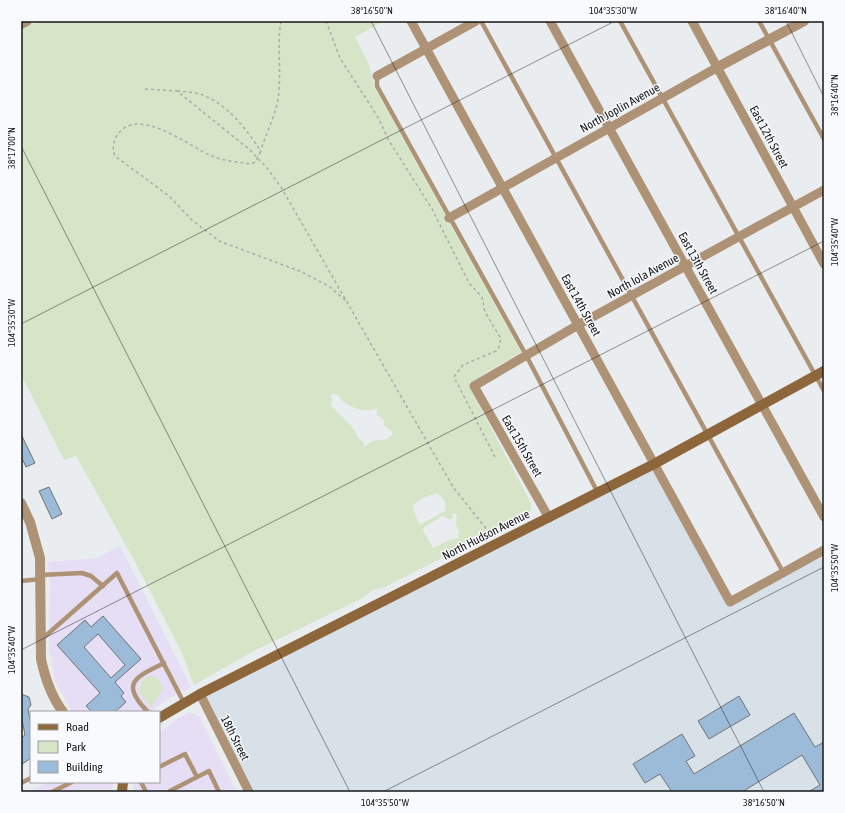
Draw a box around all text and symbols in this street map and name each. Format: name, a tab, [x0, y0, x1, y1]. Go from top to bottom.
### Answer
text: 38°16'50"N	[351, 5, 393, 16]
text: 104°35'30"W	[589, 5, 638, 16]
text: 38°16'40"N	[765, 5, 807, 16]
text: 38°16'40"N	[829, 74, 840, 116]
street label: North Joplin Avenue	[578, 80, 662, 136]
street label: East 12th Street	[747, 103, 792, 171]
text: 38°17'00"N	[6, 127, 17, 169]
text: 104°35'40"W	[829, 217, 840, 266]
street label: East 13th Street	[675, 230, 721, 297]
street label: North Iola Avenue	[605, 251, 681, 301]
street label: East 14th Street	[558, 272, 604, 339]
text: 104°35'30"W	[6, 298, 17, 347]
street label: East 15th Street	[499, 413, 545, 480]
street label: North Hudson Avenue	[440, 507, 532, 563]
text: 104°35'50"W	[829, 543, 840, 592]
text: 104°35'40"W	[6, 625, 17, 674]
legend	[30, 711, 160, 783]
street label: 18th Street	[218, 713, 252, 763]
text: Road	[66, 720, 89, 734]
text: Park	[66, 740, 87, 754]
text: Building	[66, 760, 104, 774]
text: 104°35'50"W	[361, 797, 410, 808]
text: 38°16'50"N	[743, 797, 785, 808]

